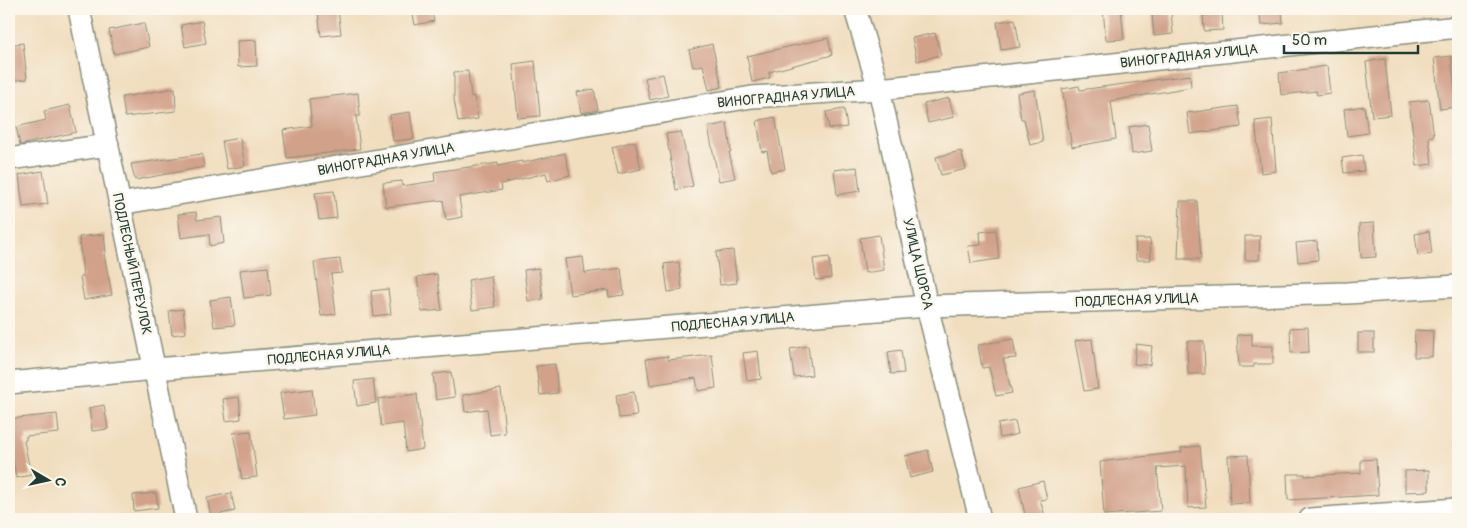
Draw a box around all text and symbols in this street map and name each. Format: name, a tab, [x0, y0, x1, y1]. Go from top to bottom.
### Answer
scale bar	[1284, 22, 1418, 54]
text: 50 m	[1292, 31, 1327, 50]
street label: ВИНОГРАДНАЯ УЛИЦА	[1119, 40, 1259, 72]
street label: ВИНОГРАДНАЯ УЛИЦА	[716, 82, 856, 112]
street label: ВИНОГРАДНАЯ УЛИЦА	[316, 139, 456, 179]
street label: ПОДЛЕСНЫЙ ПЕРЕУЛОК	[109, 192, 155, 336]
street label: УЛИЦА ЩОРСА	[899, 217, 937, 311]
street label: ПОДЛЕСНАЯ УЛИЦА	[1075, 289, 1199, 311]
street label: ПОДЛЕСНАЯ УЛИЦА	[671, 308, 795, 336]
street label: ПОДЛЕСНАЯ УЛИЦА	[267, 341, 391, 369]
north arrow	[22, 456, 72, 506]
text: С	[51, 476, 69, 488]

